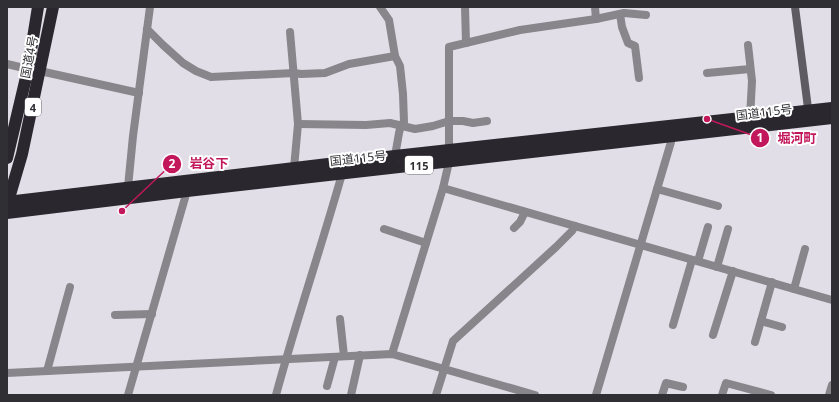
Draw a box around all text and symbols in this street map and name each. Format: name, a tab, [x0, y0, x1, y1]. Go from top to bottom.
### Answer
street label: 国道4号	[17, 34, 41, 80]
road number: 4	[25, 98, 41, 116]
street label: 国道115号	[735, 100, 793, 124]
callout: 堀河町	[750, 126, 825, 151]
text: 1	[757, 129, 763, 146]
text: 堀河町	[777, 129, 817, 147]
street label: 国道115号	[329, 147, 387, 169]
callout: 岩谷下	[162, 151, 237, 176]
text: 岩谷下	[189, 154, 229, 172]
text: 2	[169, 155, 176, 172]
road number: 115	[405, 156, 433, 174]

